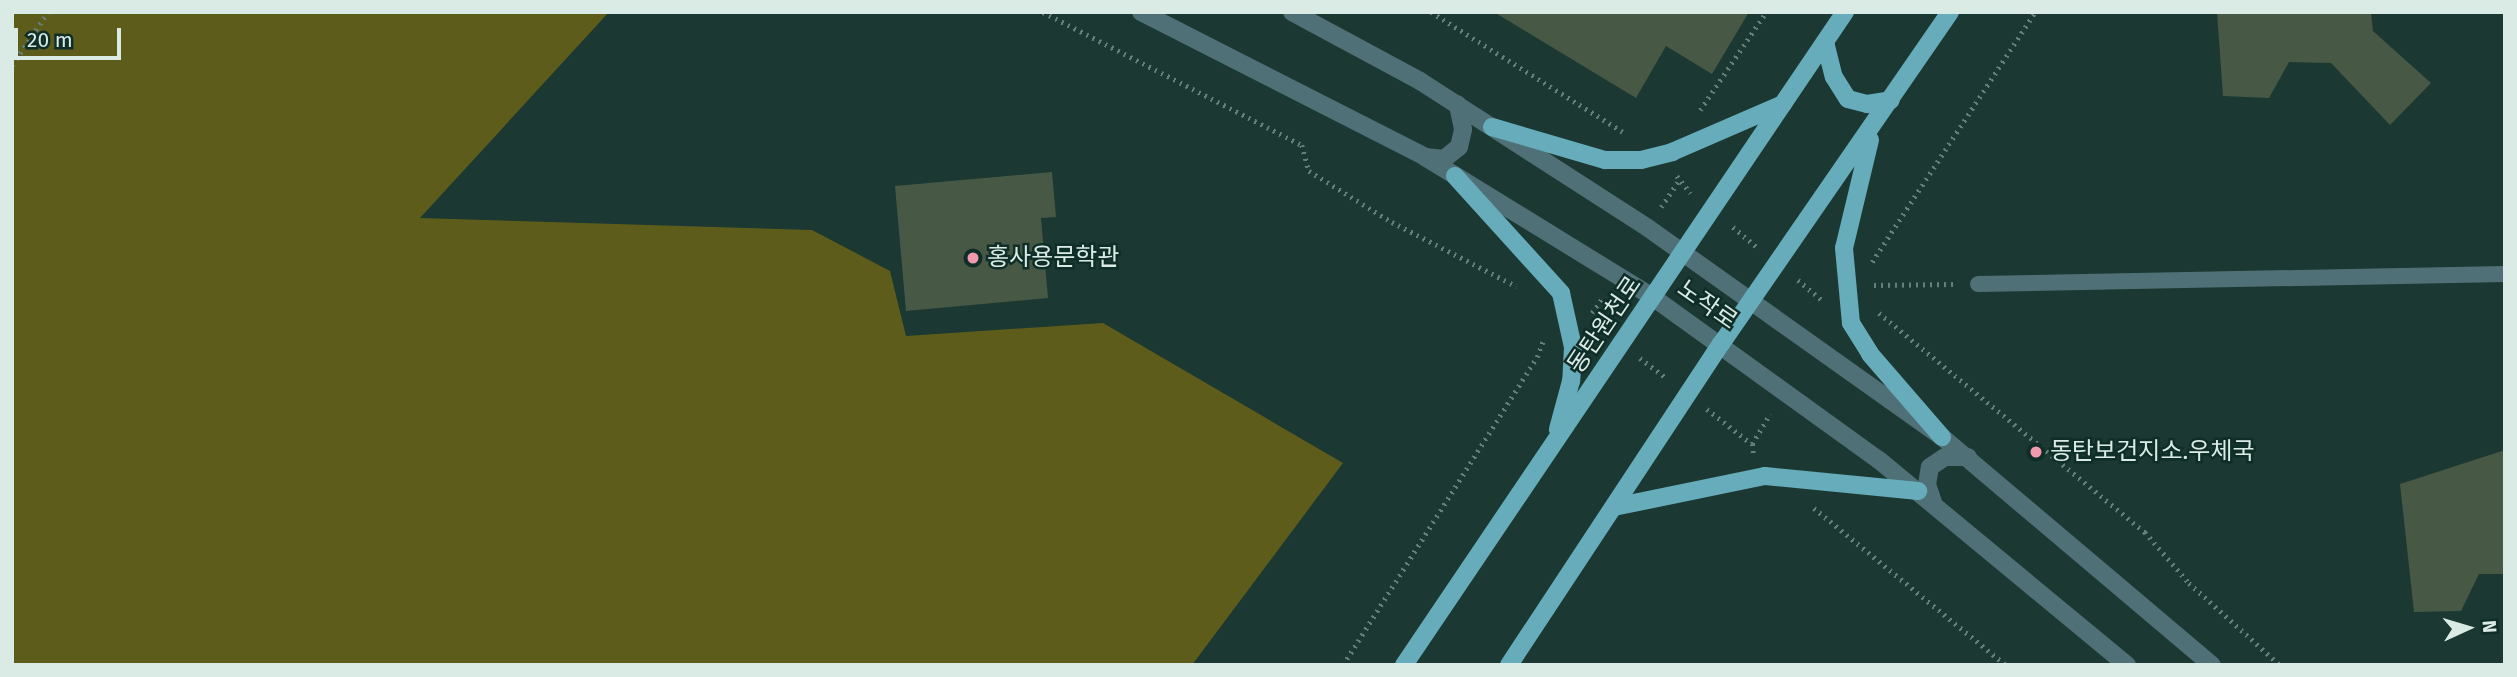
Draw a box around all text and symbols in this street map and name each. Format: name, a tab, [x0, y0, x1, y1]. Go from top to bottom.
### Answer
scale bar	[18, 14, 124, 58]
text: 20 m	[27, 27, 73, 53]
place label: 홍사용문학관	[987, 244, 1119, 272]
marker: 홍사용문학관	[965, 250, 981, 266]
street label: 동탄원천로	[1562, 271, 1648, 379]
street label: 노작로	[1672, 274, 1742, 336]
place label: 동탄보건지소.우체국	[2050, 438, 2254, 466]
marker: 동탄보건지소.우체국	[2028, 444, 2044, 460]
north arrow	[2433, 593, 2503, 663]
text: N	[2478, 619, 2501, 634]

